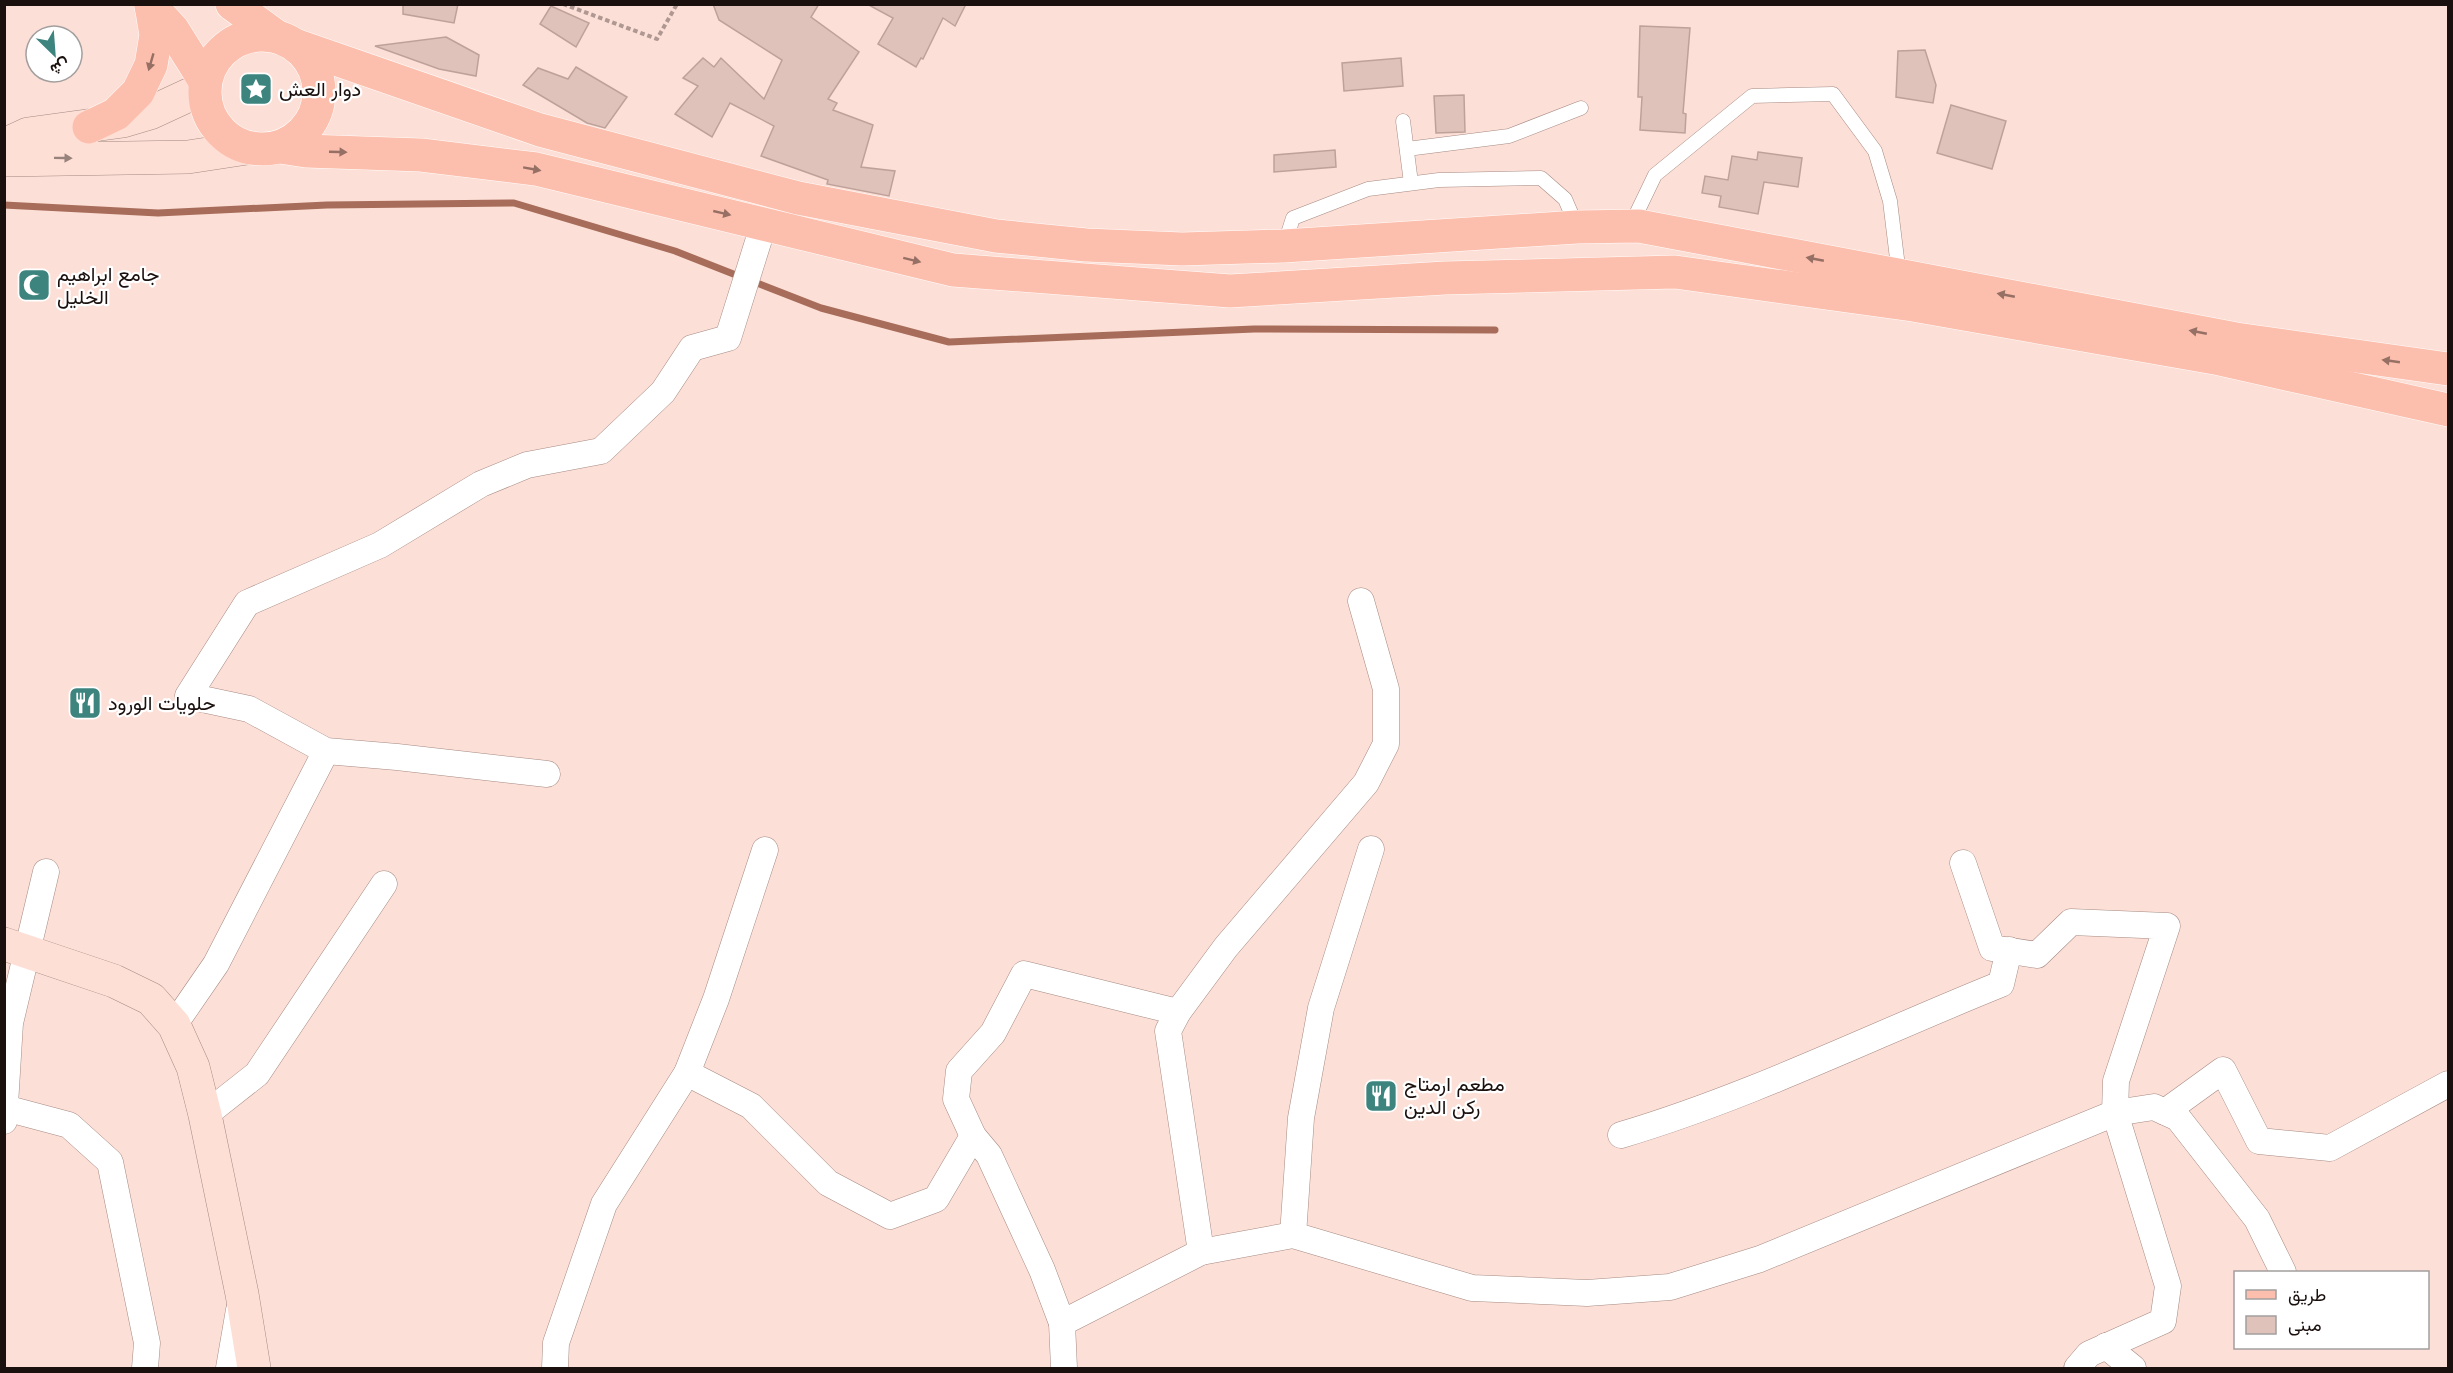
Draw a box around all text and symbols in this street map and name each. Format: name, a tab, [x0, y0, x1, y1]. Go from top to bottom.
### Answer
north arrow	[24, 24, 84, 84]
one-way arrow	[145, 53, 155, 71]
text: ش	[47, 54, 73, 81]
place icon: دوار العش	[238, 71, 274, 107]
place label: دوار العش	[279, 77, 361, 102]
one-way arrow	[329, 148, 348, 157]
one-way arrow	[53, 154, 72, 163]
one-way arrow	[523, 164, 542, 173]
one-way arrow	[713, 209, 731, 219]
one-way arrow	[1805, 254, 1824, 263]
one-way arrow	[902, 255, 921, 265]
place label: جامع ابراهيم الخليل	[57, 262, 159, 309]
mosque icon: جامع ابراهيم الخليل	[16, 267, 52, 303]
one-way arrow	[1997, 290, 2016, 299]
one-way arrow	[2188, 327, 2207, 336]
one-way arrow	[2381, 356, 2400, 365]
restaurant icon: حلويات الورود	[67, 685, 103, 721]
place label: حلويات الورود	[108, 691, 216, 716]
place label: مطعم ارمتاج ركن الدين	[1404, 1072, 1505, 1120]
restaurant icon: مطعم ارمتاج ركن الدين	[1363, 1078, 1399, 1114]
legend	[2234, 1271, 2429, 1349]
text: طريق	[2288, 1284, 2326, 1306]
text: مبنى	[2288, 1314, 2322, 1336]

